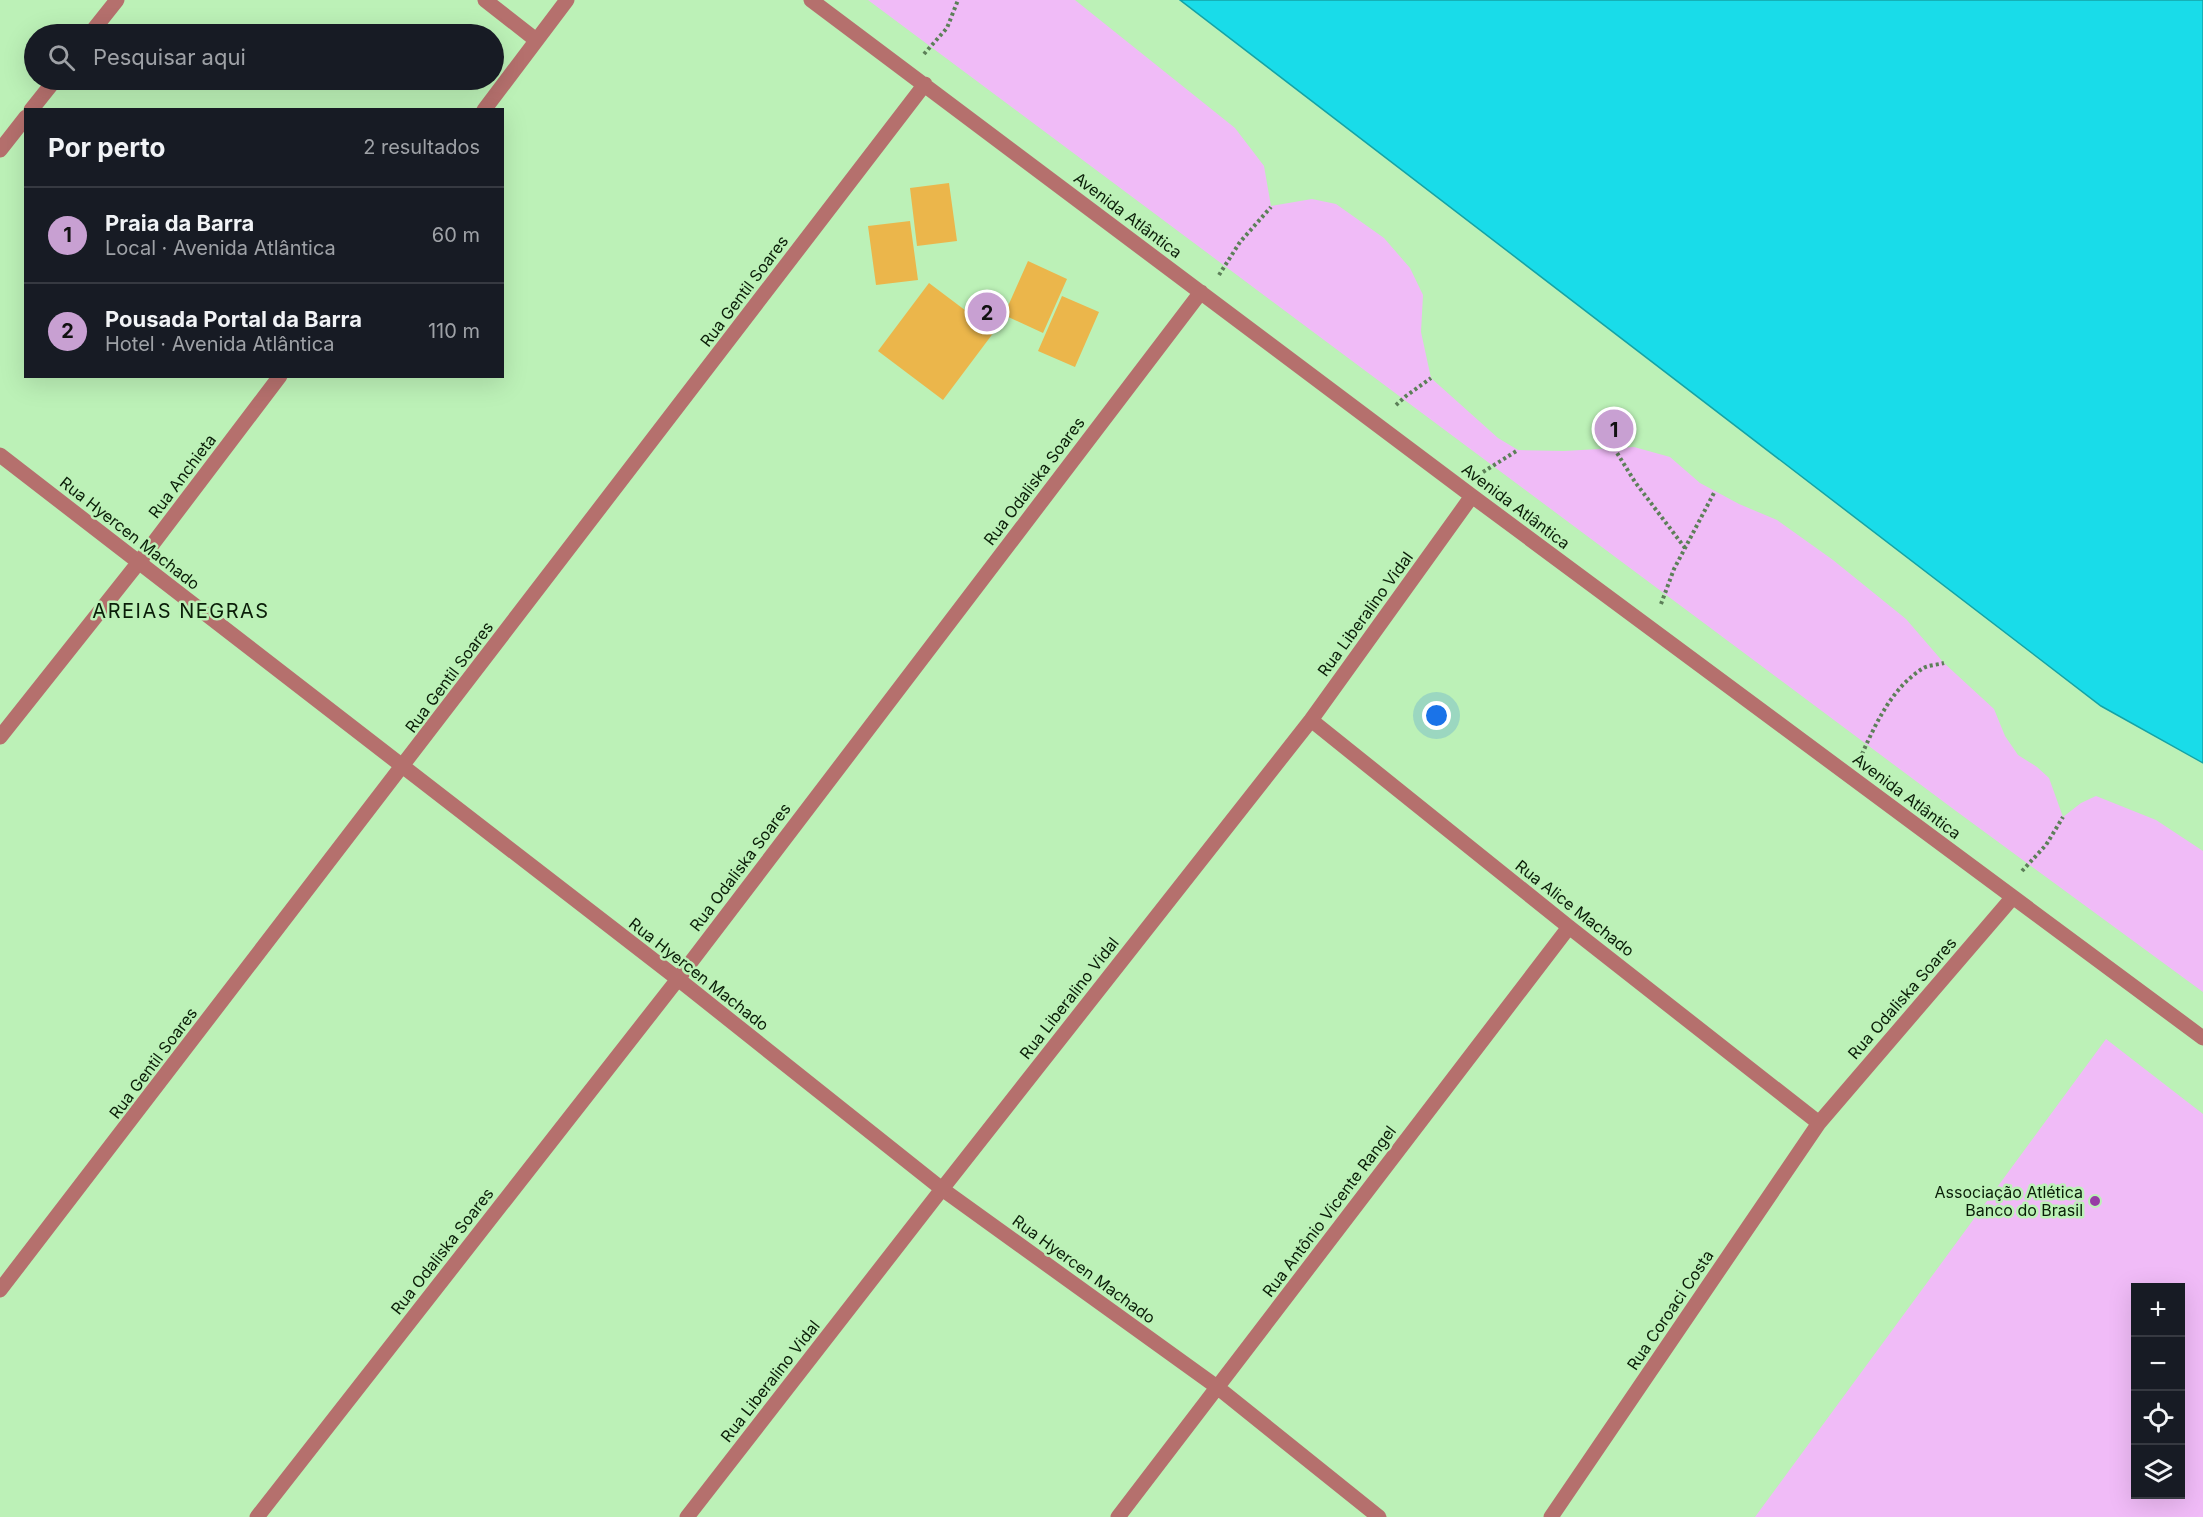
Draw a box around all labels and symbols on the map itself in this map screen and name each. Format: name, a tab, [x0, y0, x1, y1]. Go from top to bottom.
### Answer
street label: Avenida Atlântica	[1070, 168, 1186, 262]
street label: Rua Gentil Soares	[696, 231, 792, 351]
pin: 2	[968, 290, 1006, 334]
pin: 1	[1594, 406, 1634, 452]
street label: Rua Odaliska Soares	[979, 413, 1089, 549]
street label: Rua Anchieta	[144, 430, 220, 522]
street label: Avenida Atlântica	[1458, 459, 1574, 553]
street label: Rua Hyercen Machado	[56, 472, 204, 594]
street label: Rua Liberalino Vidal	[1313, 548, 1417, 680]
district label: AREIAS NEGRAS	[92, 599, 270, 623]
street label: Rua Gentil Soares	[401, 617, 497, 737]
your location	[1422, 701, 1451, 730]
street label: Avenida Atlântica	[1849, 749, 1965, 843]
street label: Rua Odaliska Soares	[685, 799, 795, 935]
street label: Rua Alice Machado	[1512, 855, 1638, 961]
street label: Rua Hyercen Machado	[625, 913, 773, 1035]
street label: Rua Liberalino Vidal	[1015, 933, 1123, 1063]
street label: Rua Odaliska Soares	[1844, 933, 1960, 1063]
street label: Rua Gentil Soares	[105, 1003, 201, 1123]
street label: Rua Antônio Vicente Rangel	[1258, 1121, 1400, 1301]
place label: Associação Atlética Banco do Brasil	[1935, 1182, 2083, 1220]
street label: Rua Odaliska Soares	[386, 1184, 498, 1318]
marker: Associação Atlética Banco do Brasil	[2088, 1194, 2102, 1208]
street label: Rua Hyercen Machado	[1009, 1210, 1159, 1328]
street label: Rua Coroaci Costa	[1622, 1246, 1718, 1374]
street label: Rua Liberalino Vidal	[716, 1316, 824, 1446]

